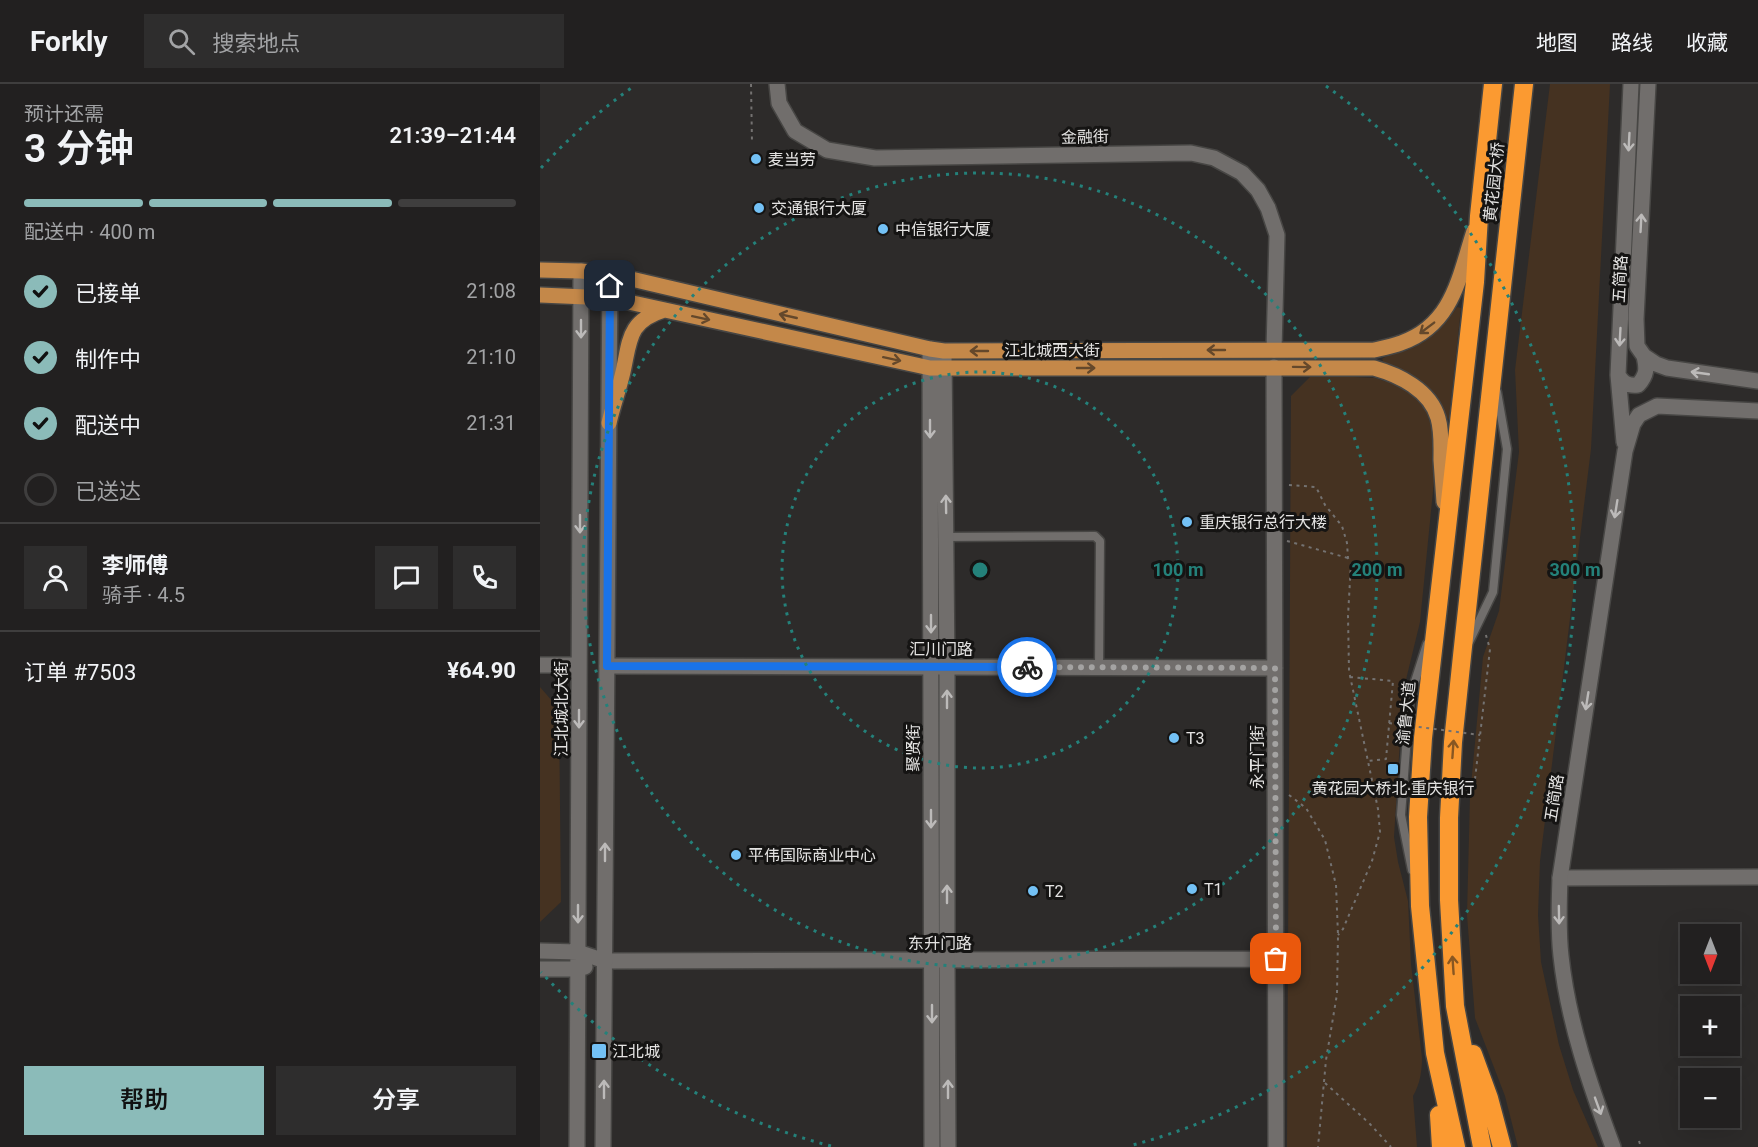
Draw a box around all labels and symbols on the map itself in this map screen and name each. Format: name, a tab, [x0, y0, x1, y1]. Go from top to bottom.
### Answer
street label: 金融街	[1061, 127, 1109, 147]
one-way arrow	[1623, 132, 1634, 152]
street label: 黄花园大桥	[1480, 141, 1508, 223]
place label: 麦当劳	[768, 150, 816, 169]
marker: 麦当劳	[749, 152, 763, 166]
place label: 交通银行大厦	[771, 199, 867, 218]
marker: 交通银行大厦	[752, 201, 766, 215]
one-way arrow	[1636, 213, 1647, 233]
place label: 中信银行大厦	[895, 220, 991, 239]
marker: 中信银行大厦	[876, 222, 890, 236]
street label: 五简路	[1609, 255, 1631, 303]
pin	[584, 260, 635, 311]
one-way arrow	[779, 310, 799, 321]
one-way arrow	[691, 313, 711, 324]
one-way arrow	[575, 319, 587, 339]
one-way arrow	[1420, 322, 1436, 334]
one-way arrow	[1614, 327, 1625, 347]
street label: 江北城西大街	[1004, 341, 1100, 360]
one-way arrow	[1207, 344, 1227, 356]
one-way arrow	[970, 345, 990, 357]
one-way arrow	[882, 354, 901, 366]
one-way arrow	[1291, 361, 1311, 373]
one-way arrow	[1075, 362, 1095, 374]
one-way arrow	[1691, 368, 1710, 379]
one-way arrow	[924, 418, 936, 438]
one-way arrow	[940, 494, 951, 514]
one-way arrow	[1611, 498, 1622, 518]
place label: 重庆银行总行大楼	[1199, 513, 1327, 532]
one-way arrow	[574, 514, 586, 534]
marker: 重庆银行总行大楼	[1180, 515, 1194, 529]
text: 100 m	[1152, 559, 1204, 580]
text: 200 m	[1351, 559, 1403, 580]
text: 300 m	[1549, 559, 1601, 580]
centre of rings	[970, 560, 990, 580]
one-way arrow	[925, 613, 937, 633]
courier	[997, 637, 1057, 697]
street label: 汇川门路	[909, 640, 973, 659]
street label: 江北城北大街	[552, 661, 571, 757]
street label: 渝鲁大道	[1393, 680, 1419, 746]
one-way arrow	[941, 689, 953, 709]
one-way arrow	[1581, 691, 1592, 711]
one-way arrow	[573, 709, 585, 729]
street label: 聚贤街	[904, 724, 923, 772]
street label: 永平门街	[1248, 725, 1267, 789]
place label: T3	[1186, 729, 1205, 748]
marker: T3	[1167, 731, 1181, 745]
one-way arrow	[1447, 740, 1458, 760]
marker: 黄花园大桥北‧重庆银行	[1386, 762, 1400, 776]
street label: 五简路	[1541, 773, 1567, 823]
place label: 黄花园大桥北‧重庆银行	[1312, 779, 1475, 798]
one-way arrow	[925, 808, 937, 828]
one-way arrow	[599, 842, 611, 862]
place label: 平伟国际商业中心	[748, 846, 876, 865]
marker: 平伟国际商业中心	[729, 848, 743, 862]
place label: T1	[1204, 880, 1223, 899]
place label: T2	[1045, 882, 1064, 901]
marker: T1	[1185, 882, 1199, 896]
one-way arrow	[941, 884, 953, 904]
marker: T2	[1026, 884, 1040, 898]
one-way arrow	[572, 904, 584, 924]
one-way arrow	[1553, 905, 1565, 925]
north arrow	[1680, 924, 1740, 984]
pin	[1250, 933, 1301, 984]
street label: 东升门路	[908, 934, 972, 953]
one-way arrow	[1447, 956, 1458, 975]
one-way arrow	[926, 1003, 938, 1023]
marker: 江北城	[590, 1042, 608, 1060]
place label: 江北城	[612, 1042, 660, 1061]
one-way arrow	[598, 1079, 610, 1099]
one-way arrow	[942, 1079, 953, 1099]
one-way arrow	[1593, 1096, 1604, 1114]

